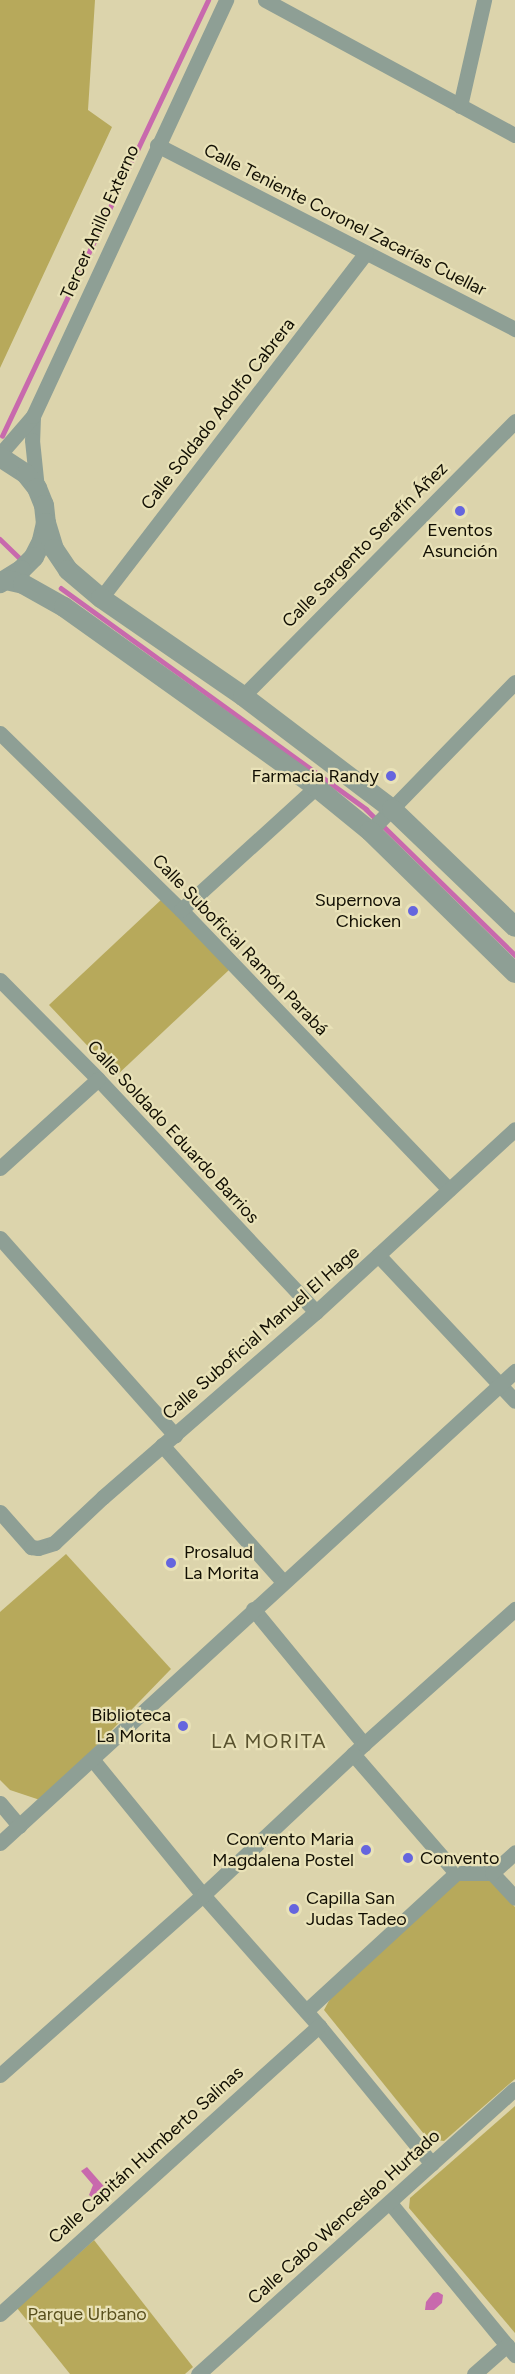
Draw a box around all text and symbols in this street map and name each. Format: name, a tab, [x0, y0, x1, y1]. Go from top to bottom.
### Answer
street label: Calle Teniente Coronel Zacarías Cuellar	[200, 139, 490, 301]
street label: Tercer Anillo Externo	[56, 142, 144, 302]
street label: Calle Soldado Adolfo Cabrera	[136, 314, 300, 514]
street label: Calle Sargento Serafín Áñez	[278, 458, 452, 632]
marker: Eventos Asunción	[453, 504, 467, 518]
place label: Eventos Asunción	[422, 520, 498, 562]
place label: Farmacia Randy	[252, 765, 379, 787]
marker: Farmacia Randy	[384, 769, 398, 783]
street label: Calle Suboficial Ramón Parabá	[148, 850, 332, 1040]
place label: Supernova Chicken	[315, 890, 401, 932]
marker: Supernova Chicken	[406, 904, 420, 918]
street label: Calle Soldado Eduardo Barrios	[82, 1036, 264, 1228]
street label: Calle Suboficial Manuel El Hage	[158, 1242, 364, 1424]
place label: Prosalud La Morita	[184, 1542, 259, 1584]
marker: Prosalud La Morita	[162, 1554, 180, 1572]
place label: Biblioteca La Morita	[91, 1705, 171, 1748]
marker: Biblioteca La Morita	[176, 1719, 190, 1733]
district label: LA MORITA	[211, 1729, 327, 1753]
place label: Convento Maria Magdalena Postel	[212, 1829, 354, 1872]
marker: Convento Maria Magdalena Postel	[359, 1843, 373, 1857]
place label: Convento	[420, 1847, 500, 1869]
marker: Convento	[401, 1851, 415, 1865]
place label: Capilla San Judas Tadeo	[306, 1888, 407, 1930]
marker: Capilla San Judas Tadeo	[287, 1902, 301, 1916]
street label: Calle Capitán Humberto Salinas	[44, 2062, 248, 2248]
street label: Calle Cabo Wenceslao Hurtado	[244, 2125, 444, 2309]
park label: Parque Urbano	[27, 2303, 147, 2325]

